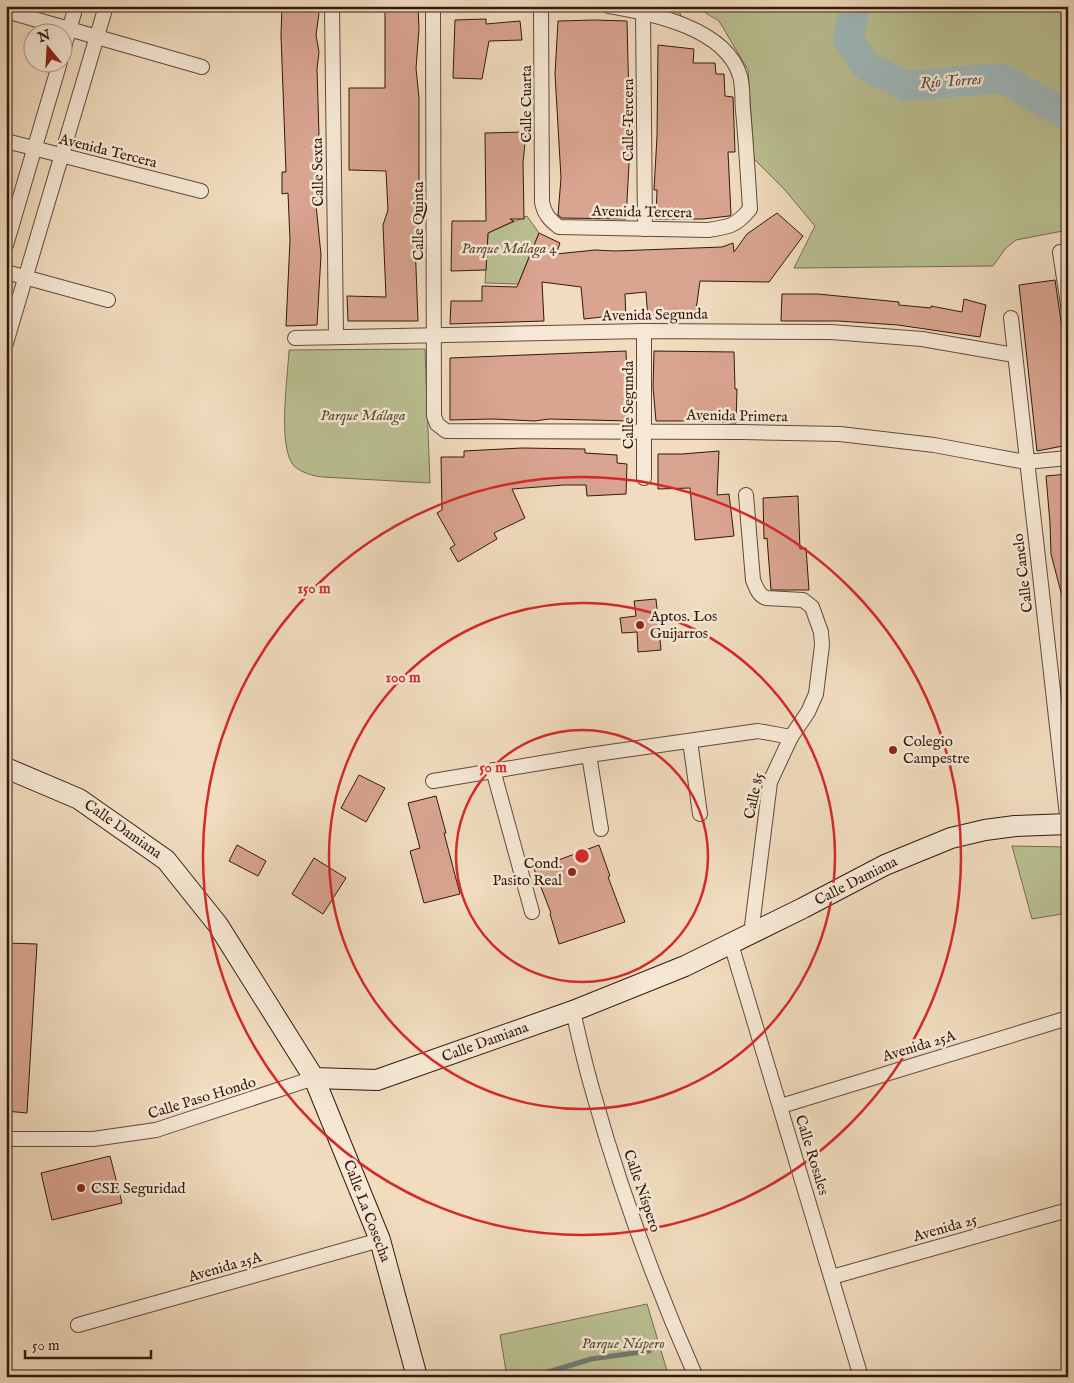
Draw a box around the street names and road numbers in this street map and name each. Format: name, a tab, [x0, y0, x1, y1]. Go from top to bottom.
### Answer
street label: Calle Cuarta	[517, 65, 536, 143]
street label: Calle Tercera	[619, 78, 638, 161]
street label: Avenida Tercera	[56, 129, 159, 172]
street label: Calle Sexta	[308, 137, 328, 207]
street label: Calle Quinta	[409, 181, 428, 261]
street label: Avenida Tercera	[591, 202, 693, 222]
street label: Avenida Segunda	[601, 305, 709, 325]
street label: Calle Segunda	[619, 360, 638, 449]
street label: Avenida Primera	[685, 406, 788, 426]
street label: Calle Canelo	[1009, 532, 1037, 614]
street label: Calle 85	[740, 771, 768, 821]
street label: Calle Damiana	[80, 795, 166, 863]
street label: Calle Damiana	[811, 852, 901, 910]
street label: Calle Damiana	[439, 1017, 531, 1066]
street label: Avenida 25A	[879, 1026, 959, 1066]
street label: Calle Paso Hondo	[146, 1073, 258, 1123]
street label: Calle Rosales	[791, 1113, 833, 1197]
street label: Calle Níspero	[619, 1147, 665, 1235]
street label: Calle La Cosecha	[339, 1157, 395, 1265]
street label: Avenida 25	[910, 1210, 980, 1246]
street label: Avenida 25A	[185, 1247, 265, 1287]

